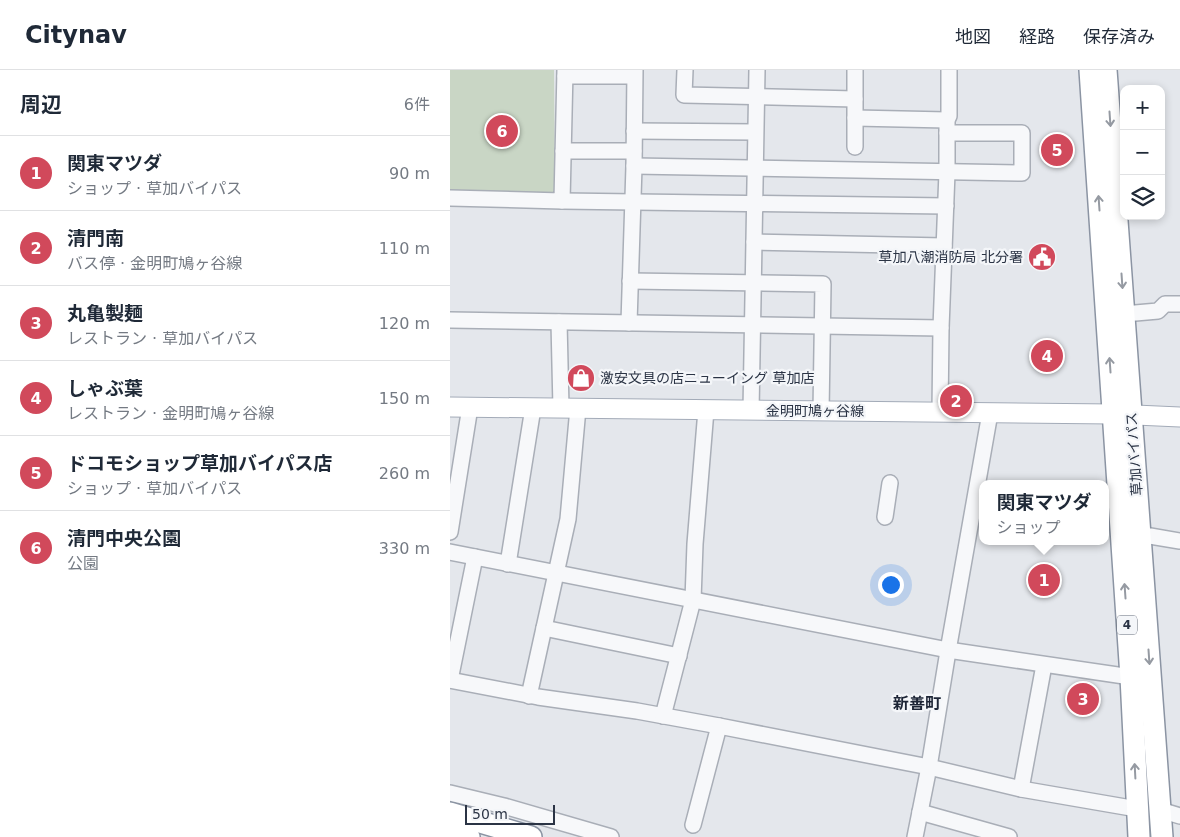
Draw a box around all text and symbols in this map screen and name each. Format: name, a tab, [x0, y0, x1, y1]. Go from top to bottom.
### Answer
text: Citynav	[25, 21, 127, 49]
text: 地図	[955, 26, 991, 47]
text: 経路	[1019, 26, 1055, 47]
text: 保存済み	[1083, 26, 1155, 47]
map controls	[1120, 85, 1165, 220]
button: +	[1120, 85, 1165, 130]
text: 周辺	[20, 93, 62, 117]
text: 6件	[404, 95, 430, 114]
one-way arrow	[1105, 110, 1114, 126]
pin: 6	[486, 112, 518, 150]
button: −	[1120, 130, 1165, 175]
pin: 5	[1041, 131, 1073, 169]
text: 関東マツダ	[67, 152, 162, 174]
text: 1	[30, 164, 42, 183]
text: 90 m	[389, 164, 430, 183]
button: layers	[1120, 175, 1165, 220]
text: ショップ · 草加バイパス	[67, 179, 242, 198]
one-way arrow	[1094, 196, 1104, 212]
text: 清門南	[67, 227, 124, 249]
text: 2	[30, 239, 42, 258]
text: 110 m	[379, 239, 430, 258]
public building icon: 草加八潮消防局 北分署	[1027, 242, 1057, 272]
place label: 草加八潮消防局 北分署	[879, 249, 1023, 265]
text: バス停 · 金明町鳩ヶ谷線	[67, 254, 242, 273]
one-way arrow	[1117, 272, 1127, 288]
text: 丸亀製麺	[67, 302, 143, 324]
text: 3	[30, 314, 42, 333]
text: 120 m	[379, 314, 430, 333]
text: レストラン · 草加バイパス	[67, 329, 258, 348]
pin: 4	[1031, 337, 1063, 375]
one-way arrow	[1105, 358, 1115, 374]
shop icon: 激安文具の店ニューイング 草加店	[566, 363, 596, 393]
place label: 激安文具の店ニューイング 草加店	[600, 370, 814, 386]
text: しゃぶ葉	[67, 377, 143, 399]
pin: 2	[940, 382, 972, 420]
text: 4	[30, 389, 42, 408]
text: 150 m	[379, 389, 430, 408]
street label: 金明町鳩ヶ谷線	[766, 403, 864, 419]
text: レストラン · 金明町鳩ヶ谷線	[67, 404, 274, 423]
street label: 草加バイパス	[1123, 412, 1145, 496]
text: ドコモショップ草加バイパス店	[67, 452, 333, 474]
text: 5	[30, 464, 42, 483]
text: 260 m	[379, 464, 430, 483]
text: ショップ · 草加バイパス	[67, 479, 242, 498]
popup	[979, 480, 1109, 545]
text: 関東マツダ	[996, 491, 1092, 513]
text: ショップ	[996, 518, 1061, 537]
text: 清門中央公園	[67, 527, 181, 549]
text: 6	[30, 539, 42, 558]
text: 330 m	[379, 539, 430, 558]
text: 公園	[67, 554, 99, 573]
pin: 1	[1028, 561, 1060, 599]
your location	[878, 572, 904, 598]
one-way arrow	[1121, 583, 1130, 599]
road number: 4	[1117, 616, 1137, 634]
one-way arrow	[1144, 649, 1153, 665]
pin: 3	[1067, 680, 1099, 718]
district label: 新善町	[893, 694, 941, 713]
one-way arrow	[1131, 763, 1140, 779]
scale bar	[465, 802, 555, 825]
text: 50 m	[472, 806, 508, 822]

